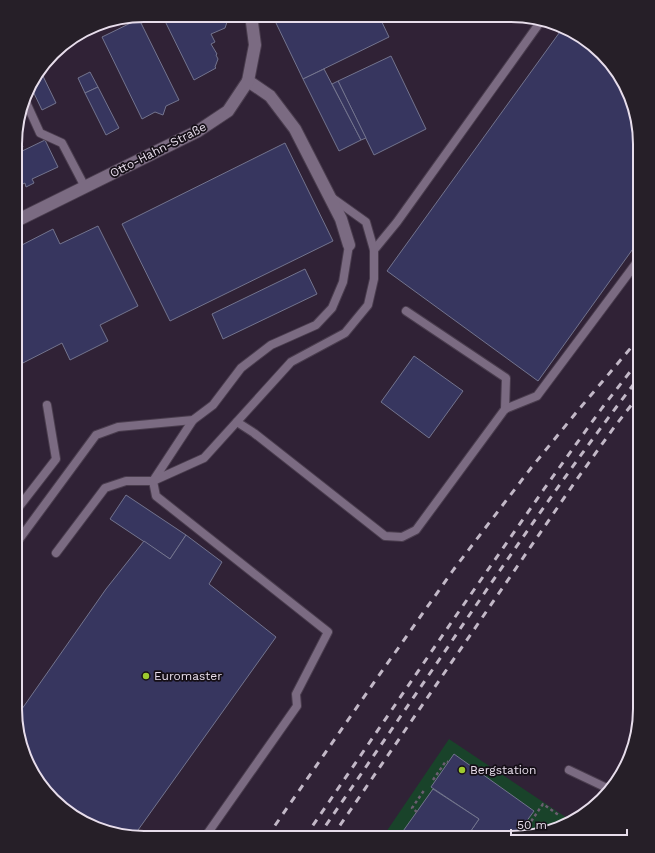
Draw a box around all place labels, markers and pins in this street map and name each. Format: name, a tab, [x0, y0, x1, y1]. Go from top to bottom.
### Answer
place label: Euromaster	[154, 669, 222, 683]
marker: Euromaster	[141, 671, 151, 681]
place label: Bergstation	[470, 763, 537, 777]
marker: Bergstation	[457, 765, 467, 775]

